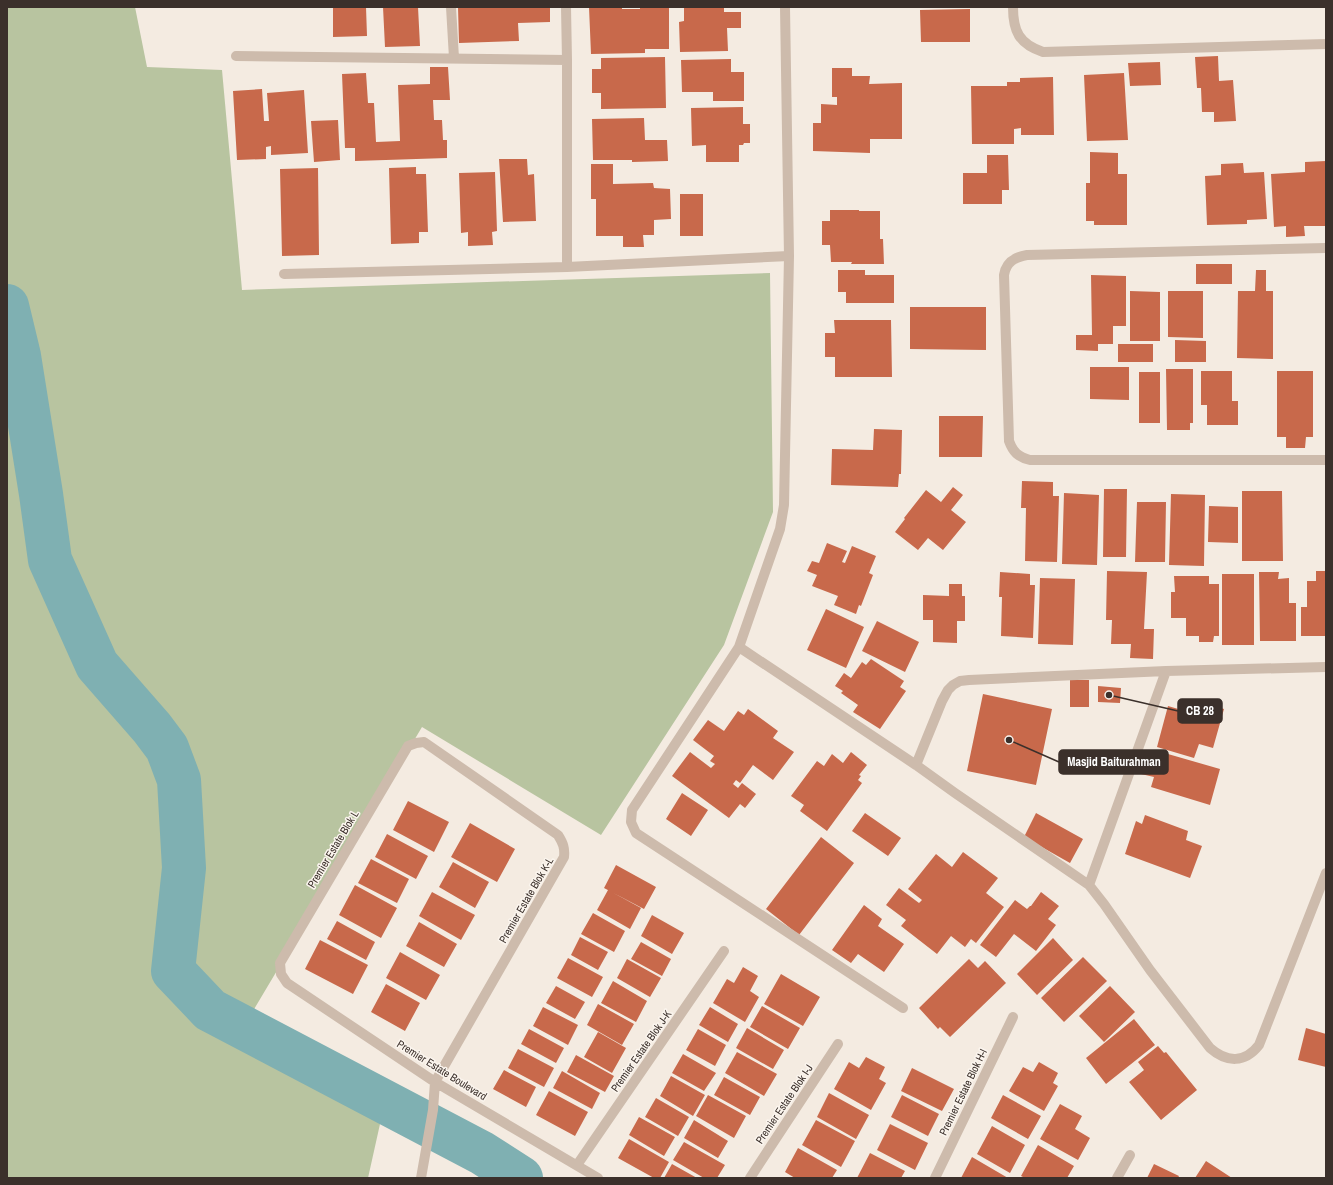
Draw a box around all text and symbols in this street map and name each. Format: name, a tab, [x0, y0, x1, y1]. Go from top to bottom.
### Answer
callout: CB 28	[1178, 699, 1222, 723]
text: CB 28	[1186, 703, 1214, 719]
callout: Masjid Baiturahman	[1059, 750, 1168, 774]
text: Masjid Baiturahman	[1067, 754, 1161, 770]
street label: Premier Estate Blok L	[304, 808, 362, 890]
street label: Premier Estate Blok K-L	[496, 855, 556, 945]
street label: Premier Estate Blok J-K	[608, 1008, 674, 1094]
street label: Premier Estate Boulevard	[394, 1037, 490, 1103]
street label: Premier Estate Blok H-I	[936, 1046, 990, 1138]
street label: Premier Estate Blok I-J	[752, 1062, 816, 1146]

